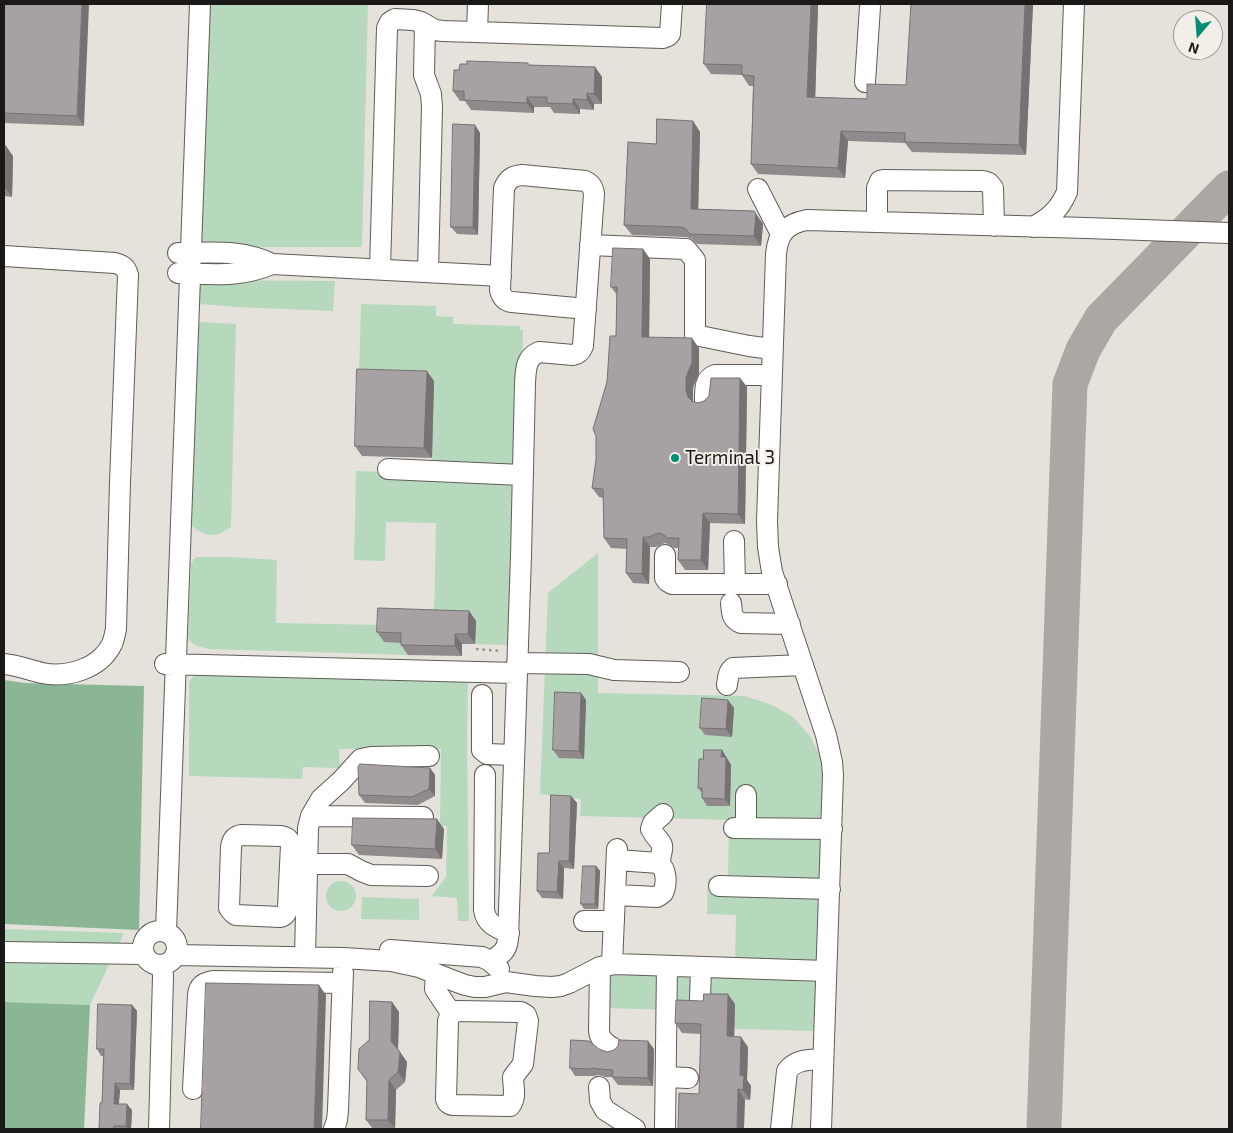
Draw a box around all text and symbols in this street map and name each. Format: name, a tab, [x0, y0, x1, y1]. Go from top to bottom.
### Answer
north arrow	[1173, 10, 1223, 60]
text: N	[1186, 39, 1201, 58]
place label: Terminal 3	[685, 447, 775, 469]
marker: Terminal 3	[669, 452, 681, 464]

